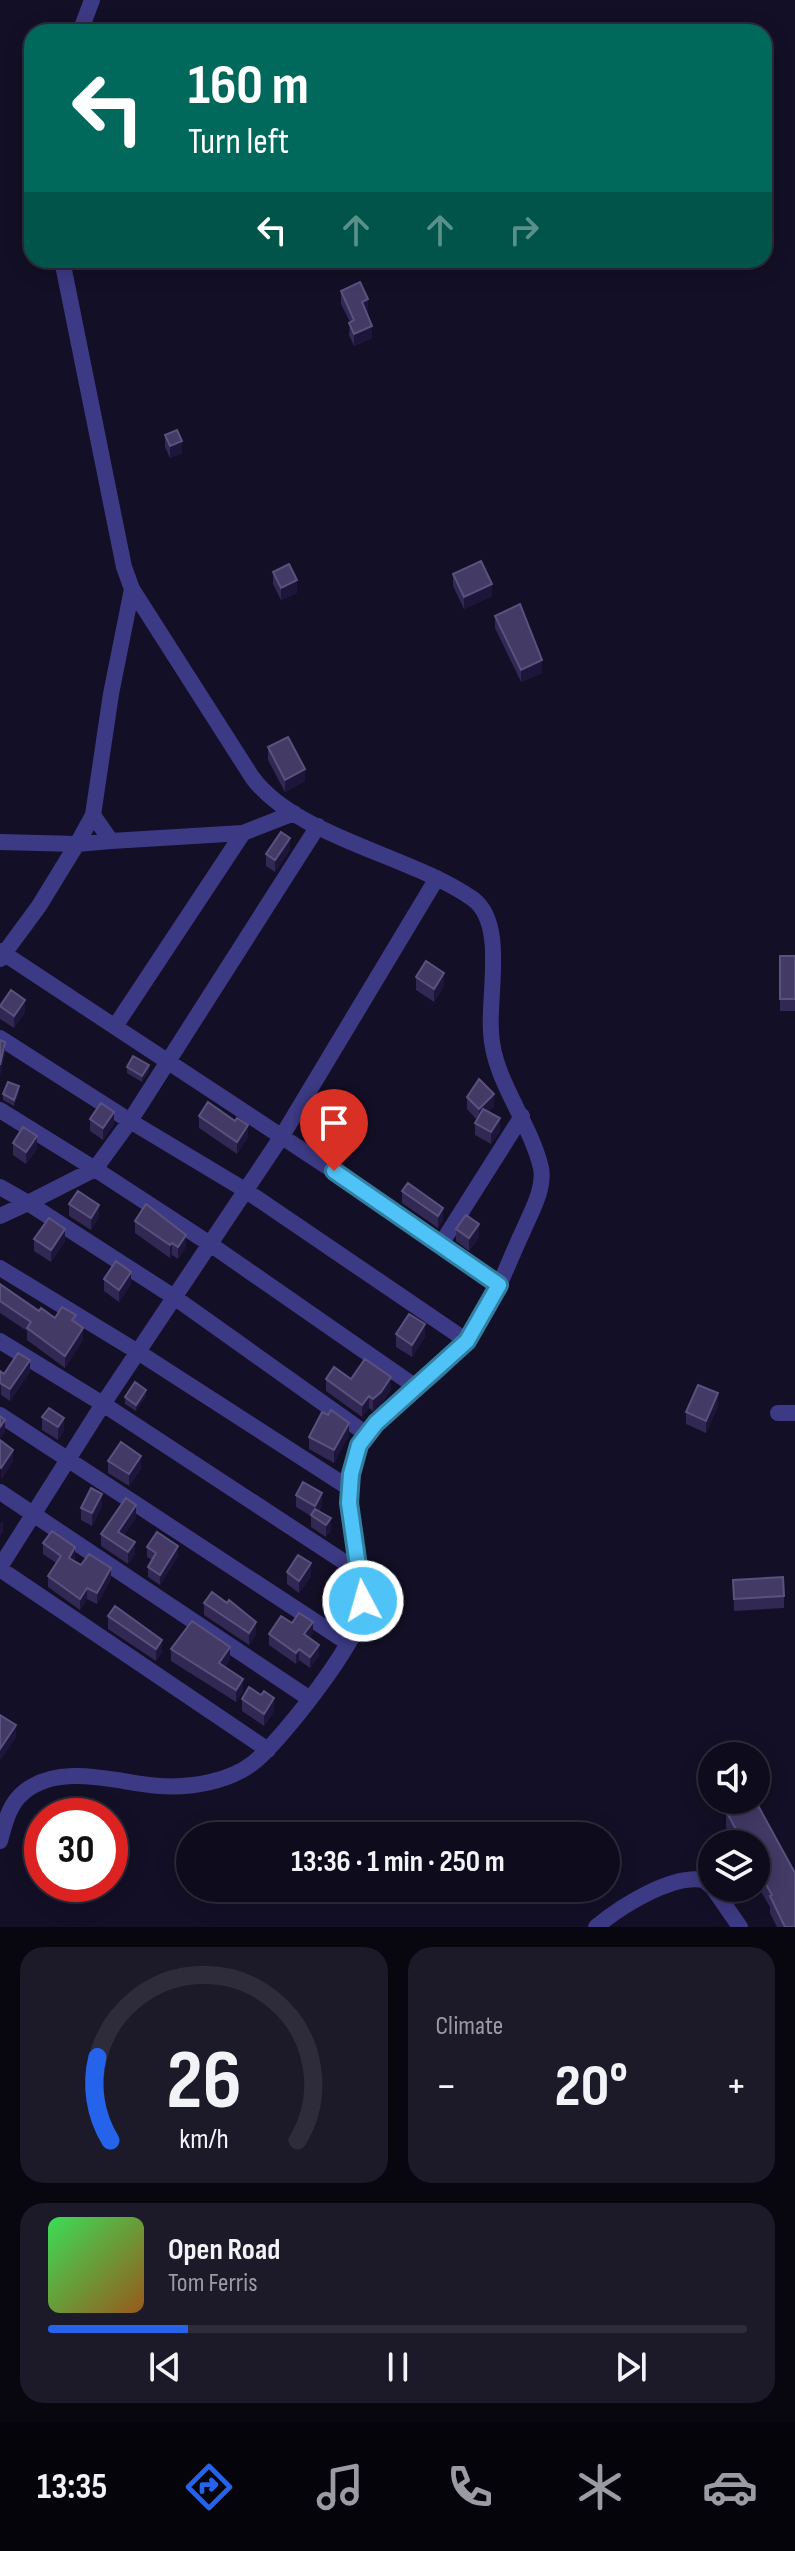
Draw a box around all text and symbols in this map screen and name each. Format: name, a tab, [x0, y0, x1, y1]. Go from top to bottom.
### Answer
text: 160 m	[188, 53, 309, 120]
icon: left	[56, 56, 160, 160]
text: Turn left	[188, 121, 289, 164]
icon: left	[250, 208, 294, 252]
icon: ahead	[334, 208, 378, 252]
icon: ahead	[418, 208, 462, 252]
icon: right	[502, 208, 546, 252]
pin	[300, 1089, 368, 1171]
icon: arrive	[312, 1101, 356, 1145]
position arrow	[321, 1559, 405, 1643]
map controls	[698, 1742, 770, 1902]
button: sound	[698, 1742, 770, 1814]
speed limit sign: 30	[24, 1798, 128, 1902]
button: layers	[698, 1830, 770, 1902]
text: 13:36 · 1 min · 250 m	[291, 1844, 505, 1880]
text: Climate	[436, 2011, 503, 2042]
text: 26	[166, 2032, 242, 2132]
text: 20°	[554, 2051, 628, 2123]
text: −	[436, 2060, 457, 2113]
text: +	[725, 2060, 747, 2113]
text: km/h	[179, 2122, 228, 2157]
text: Open Road	[168, 2232, 280, 2268]
text: Tom Ferris	[168, 2268, 258, 2299]
icon: previous	[143, 2345, 187, 2389]
icon: pause	[376, 2345, 420, 2389]
icon: next	[609, 2345, 653, 2389]
icon: directions	[181, 2459, 237, 2515]
icon: music	[312, 2459, 368, 2515]
icon: phone	[442, 2459, 498, 2515]
icon: climate	[572, 2459, 628, 2515]
icon: car	[702, 2459, 758, 2515]
text: 13:35	[37, 2466, 107, 2509]

